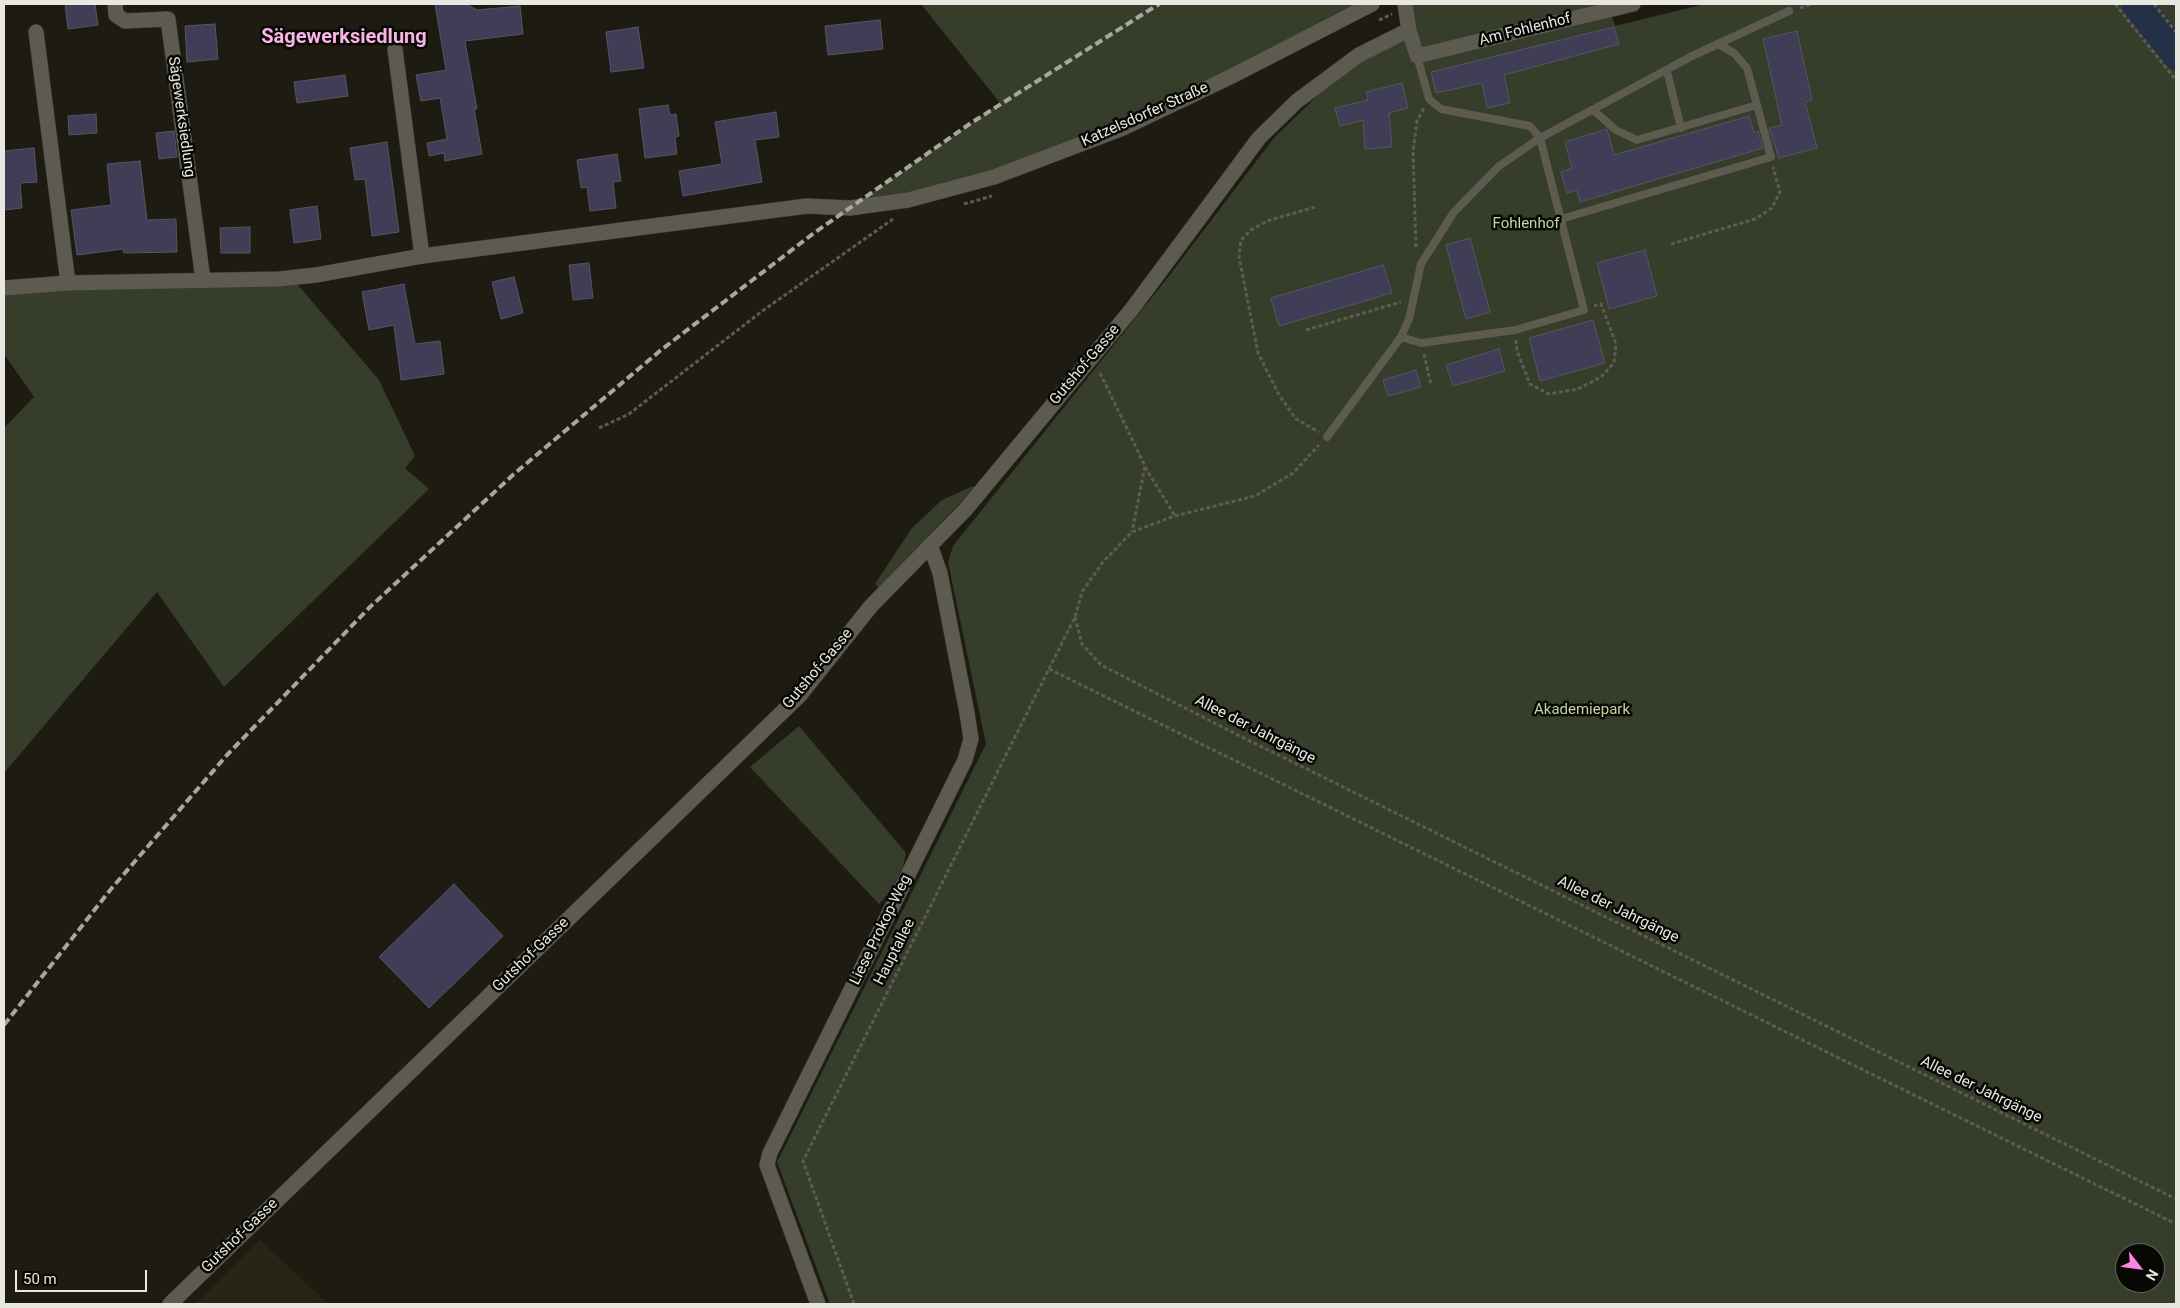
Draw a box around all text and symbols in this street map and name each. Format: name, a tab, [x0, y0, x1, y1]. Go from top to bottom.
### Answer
street label: Am Fohlenhof	[1477, 10, 1573, 50]
district label: Sägewerksiedlung	[261, 26, 427, 50]
street label: Sägewerksiedlung	[164, 55, 198, 179]
street label: Katzelsdorfer Straße	[1079, 79, 1211, 151]
park label: Fohlenhof	[1493, 215, 1559, 233]
street label: Gutshof-Gasse	[1046, 321, 1124, 409]
street label: Gutshof-Gasse	[779, 625, 857, 713]
street label: Allee der Jahrgänge	[1192, 692, 1318, 768]
park label: Akademiepark	[1534, 701, 1630, 719]
street label: Liese Prokop-Weg	[847, 872, 915, 988]
street label: Allee der Jahrgänge	[1554, 873, 1682, 947]
street label: Gutshof-Gasse	[489, 914, 573, 996]
street label: Hauptallee	[871, 916, 919, 988]
street label: Allee der Jahrgänge	[1917, 1053, 2045, 1127]
street label: Gutshof-Gasse	[198, 1195, 282, 1277]
north arrow	[2115, 1243, 2165, 1293]
scale bar	[18, 1260, 150, 1292]
text: N	[2143, 1267, 2162, 1283]
text: 50 m	[23, 1270, 57, 1288]

